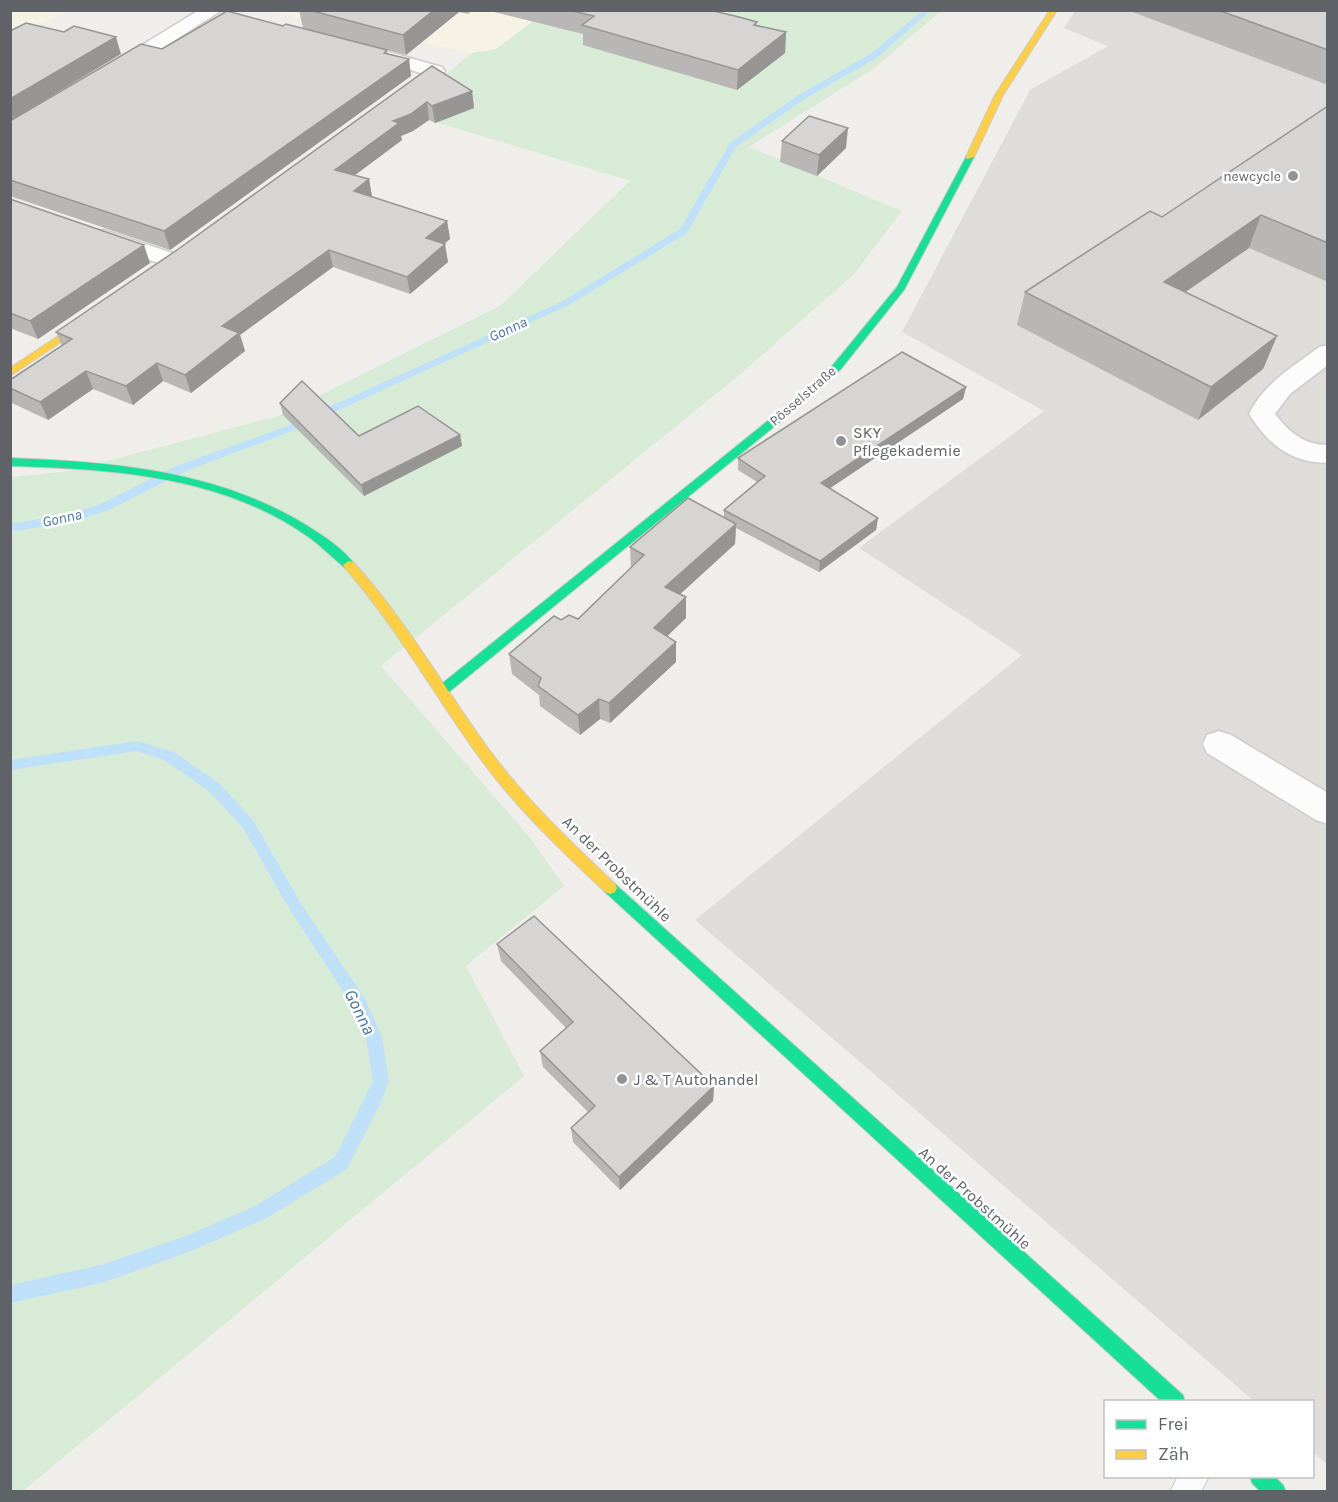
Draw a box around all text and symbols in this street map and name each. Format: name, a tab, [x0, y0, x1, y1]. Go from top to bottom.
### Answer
place label: newcycle	[1223, 168, 1281, 185]
marker: newcycle	[1286, 169, 1300, 183]
water label: Gonna	[486, 313, 530, 345]
street label: Pösselstraße	[766, 363, 840, 429]
place label: SKY Pflegekademie	[853, 423, 961, 460]
marker: SKY Pflegekademie	[834, 434, 848, 448]
water label: Gonna	[41, 505, 83, 531]
street label: An der Probstmühle	[559, 812, 675, 926]
water label: Gonna	[340, 986, 380, 1038]
place label: J & T Autohandel	[634, 1070, 758, 1089]
marker: J & T Autohandel	[615, 1072, 629, 1086]
street label: An der Probstmühle	[915, 1143, 1035, 1253]
legend	[1104, 1400, 1314, 1478]
text: Frei	[1158, 1413, 1189, 1435]
text: Zäh	[1158, 1443, 1189, 1465]

